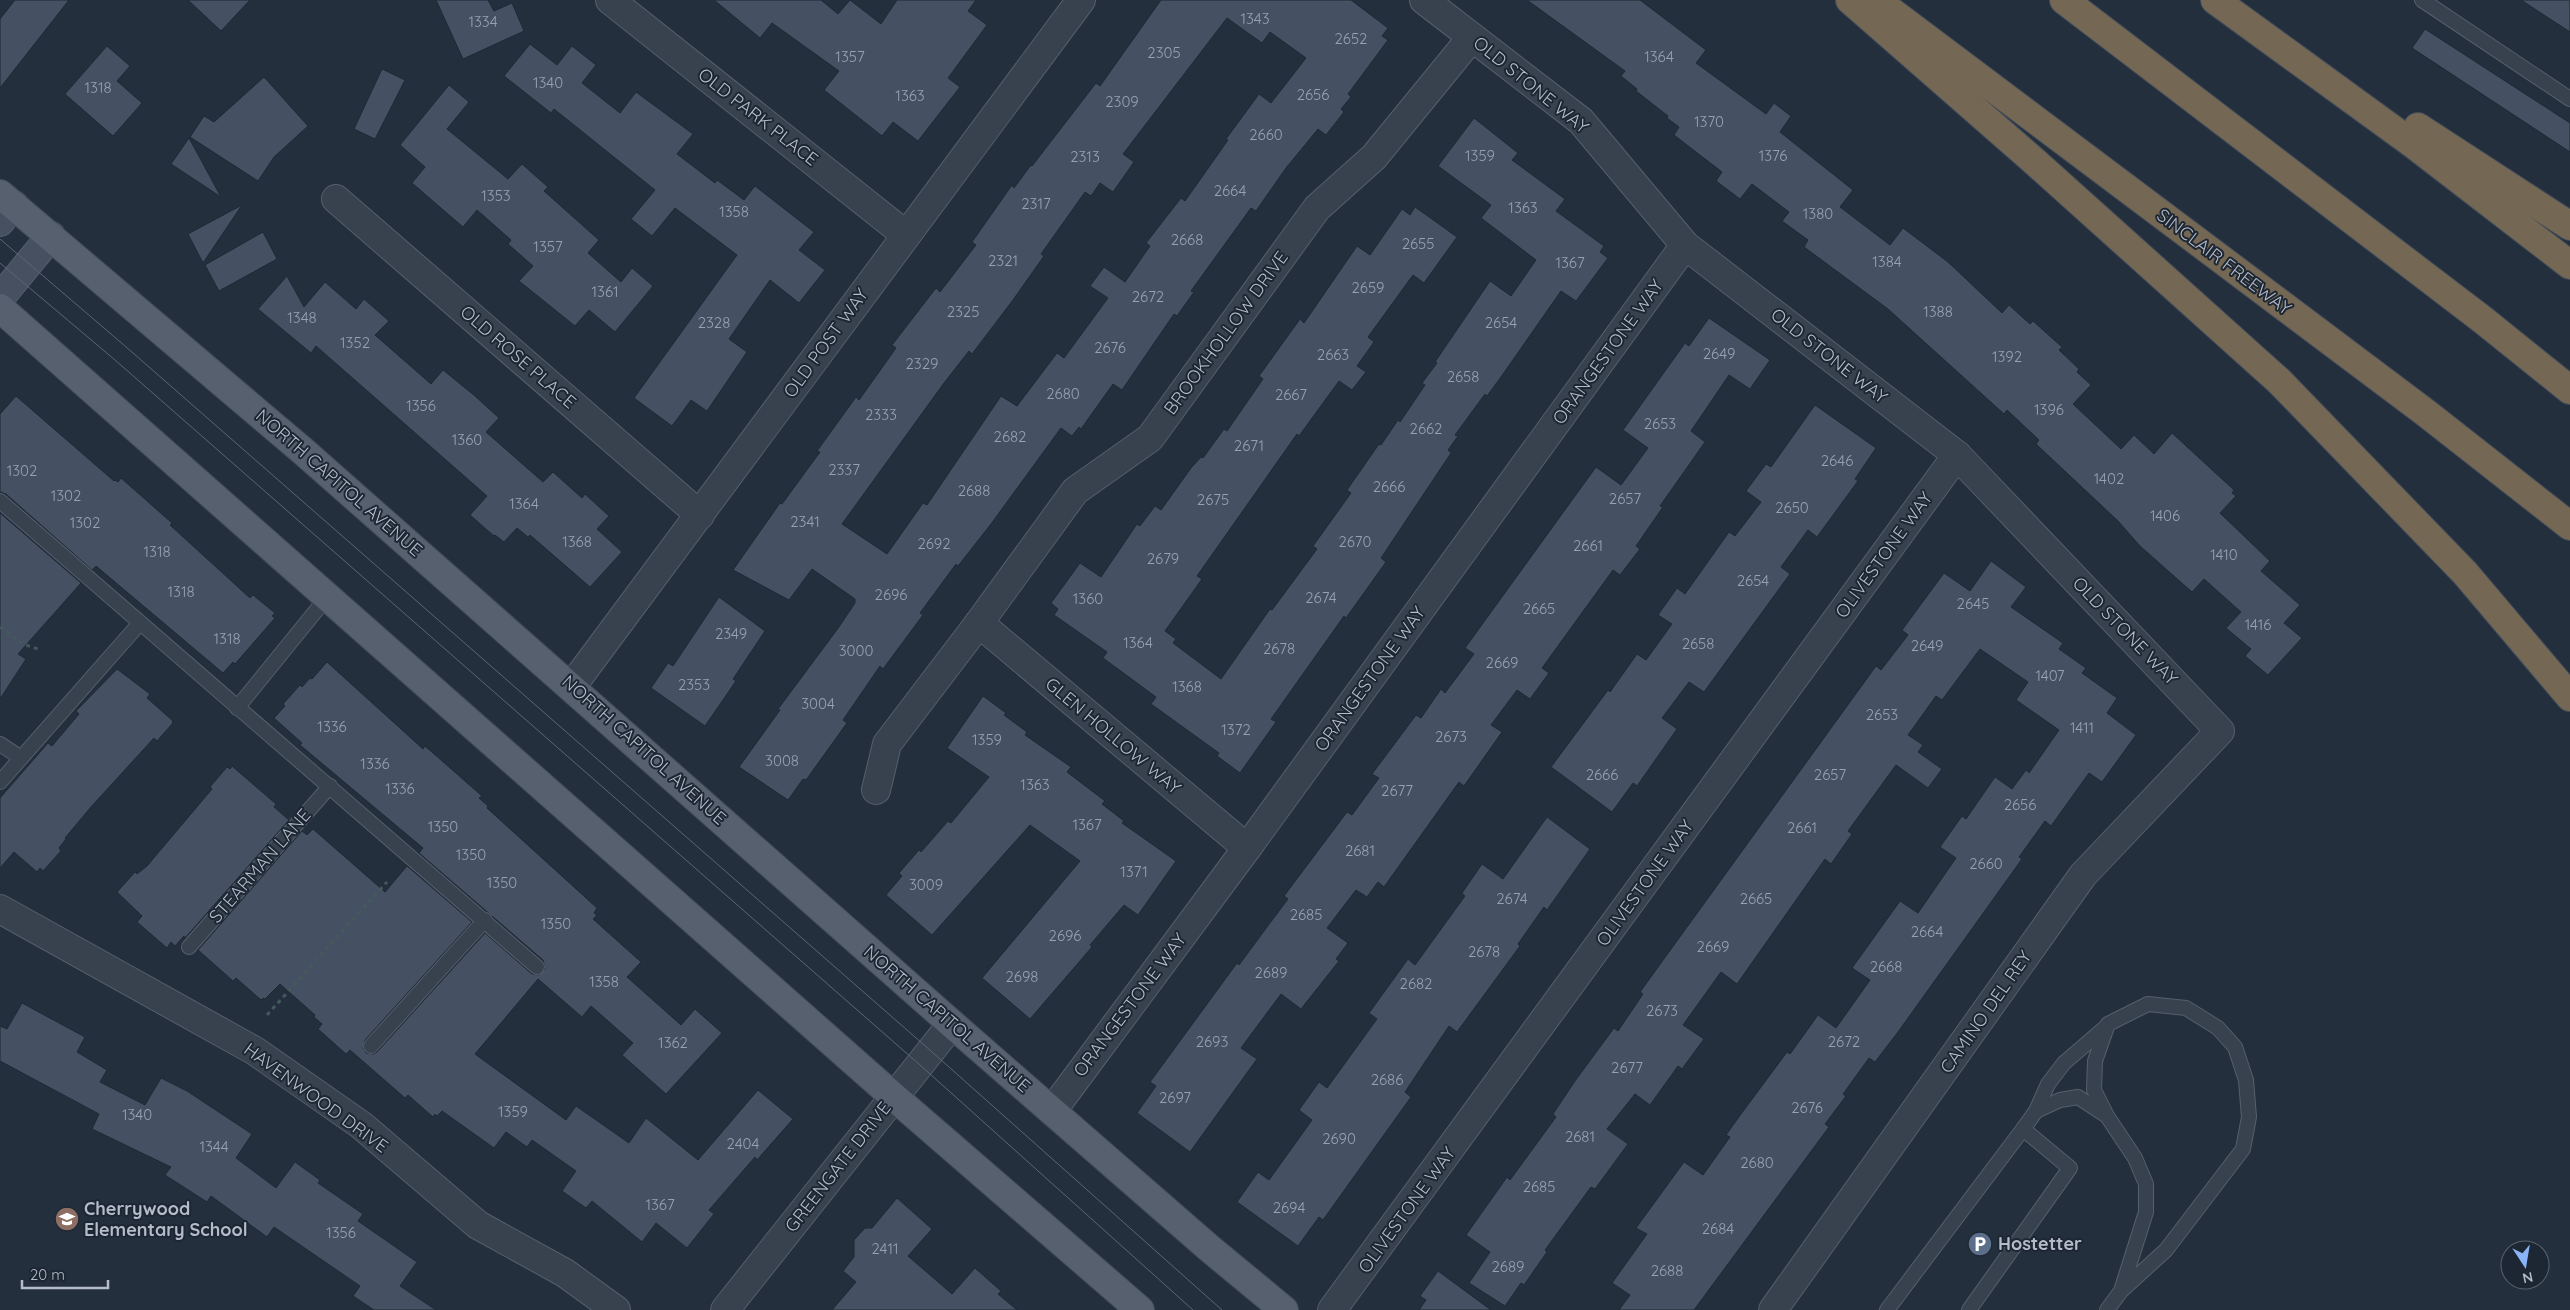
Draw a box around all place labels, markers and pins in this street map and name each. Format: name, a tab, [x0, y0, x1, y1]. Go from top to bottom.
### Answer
place label: Cherrywood Elementary School	[84, 1197, 248, 1241]
school or university icon: Cherrywood Elementary School	[54, 1206, 80, 1232]
parking icon: Hostetter	[1967, 1231, 1993, 1257]
place label: Hostetter	[1998, 1232, 2082, 1255]

